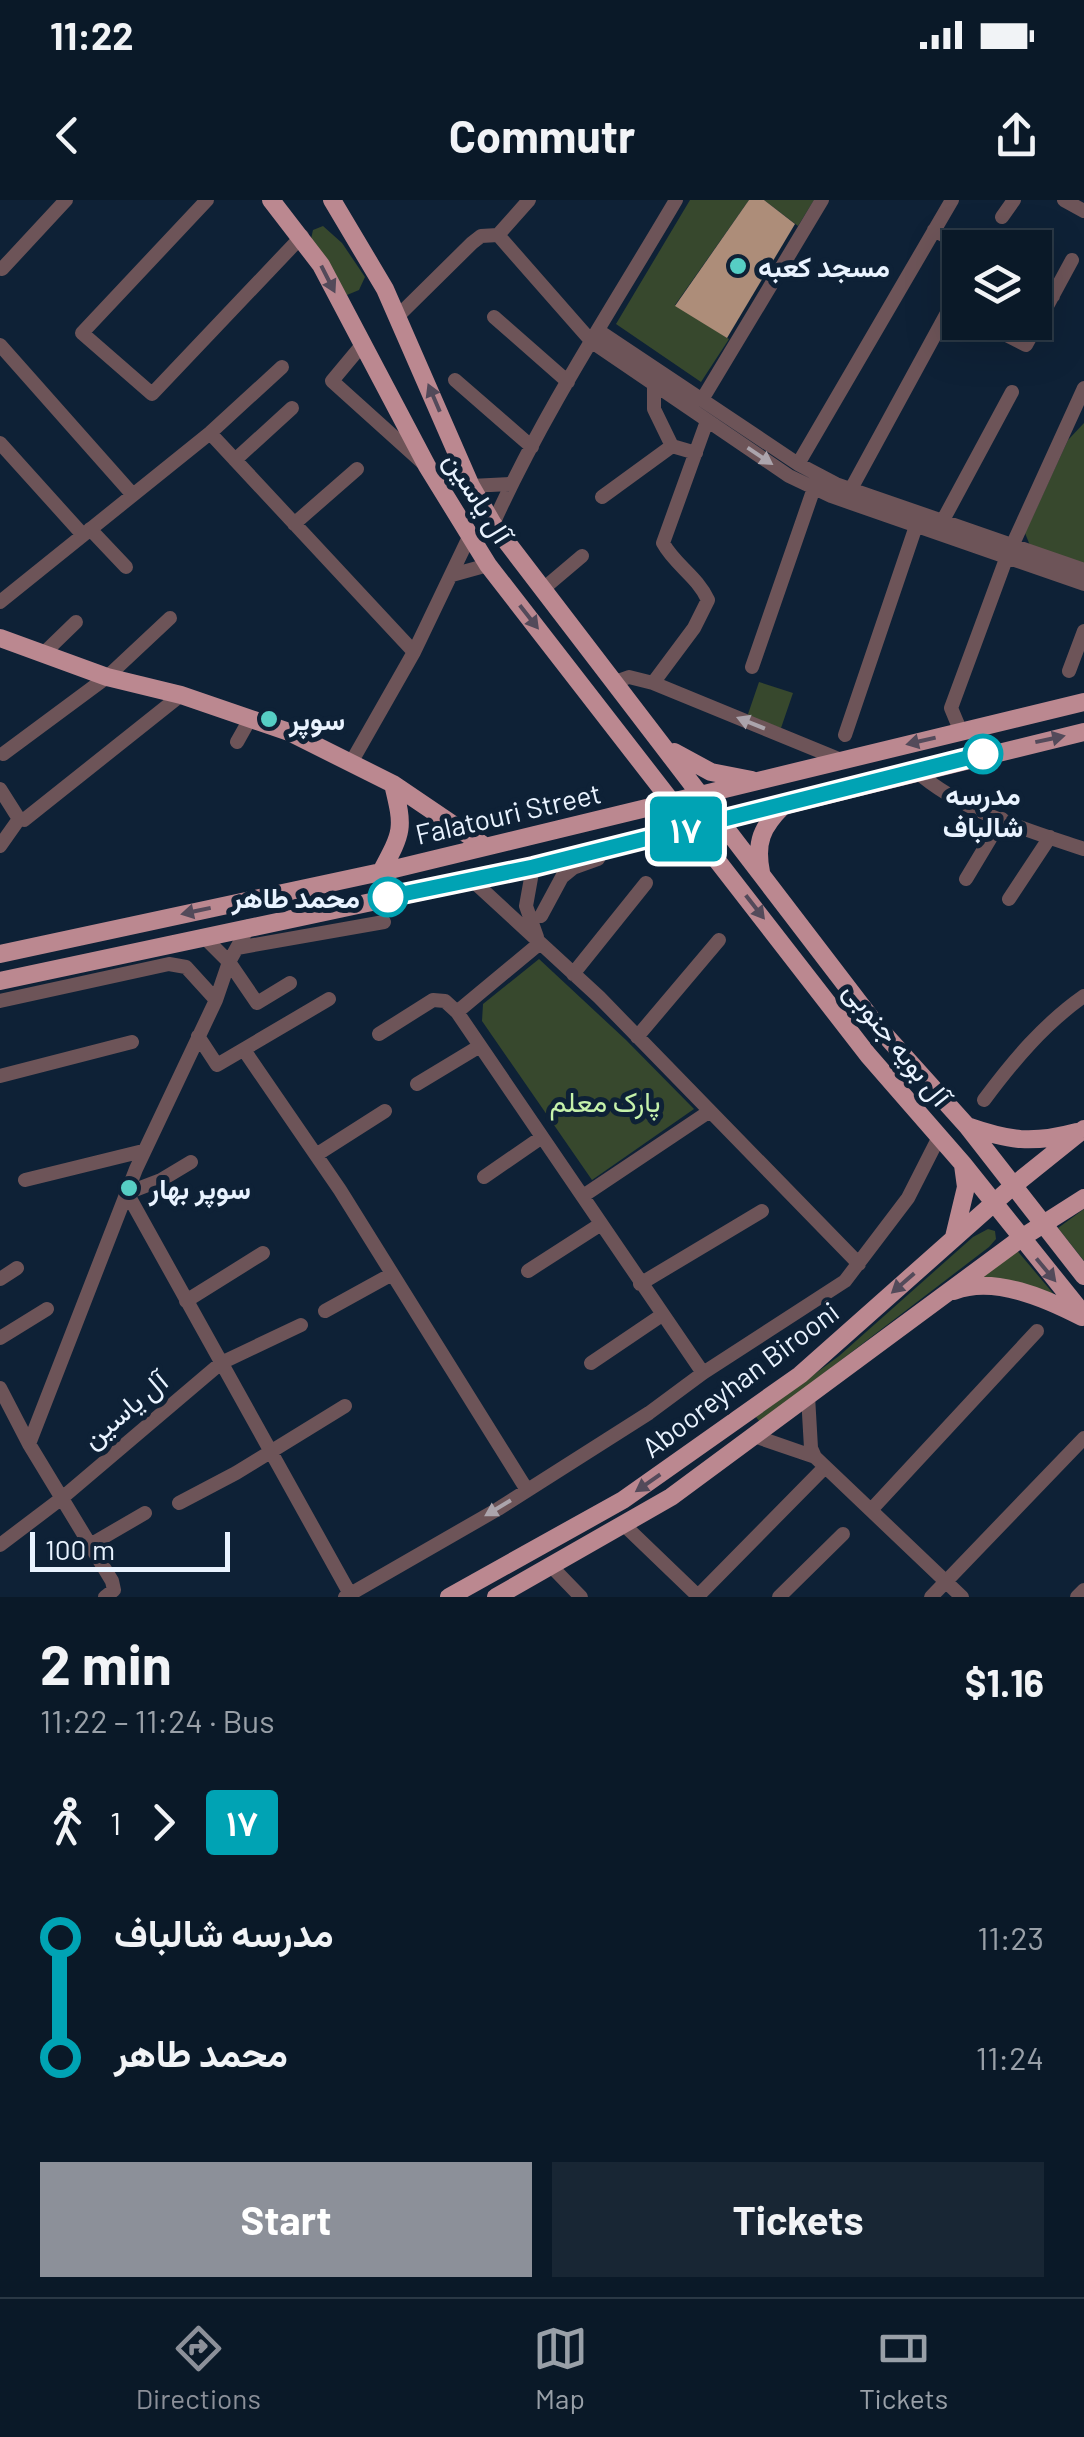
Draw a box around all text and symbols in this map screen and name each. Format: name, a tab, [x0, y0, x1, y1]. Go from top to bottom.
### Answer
text: 11:22	[50, 12, 134, 58]
icon: back	[40, 108, 95, 163]
text: Commutr	[449, 108, 635, 162]
icon: share	[989, 108, 1044, 163]
map controls	[942, 230, 1052, 340]
button: layers	[942, 230, 1052, 340]
place label: مسجد کعبه	[758, 249, 890, 284]
marker: مسجد کعبه	[727, 255, 749, 277]
one-way arrow	[319, 264, 336, 293]
one-way arrow	[425, 383, 441, 413]
street label: آل یاسین	[437, 445, 522, 552]
one-way arrow	[746, 446, 773, 465]
one-way arrow	[519, 604, 540, 630]
place label: سوپر	[288, 702, 345, 740]
marker: سوپر	[258, 708, 280, 730]
one-way arrow	[736, 715, 766, 731]
one-way arrow	[1035, 731, 1066, 746]
one-way arrow	[905, 734, 936, 749]
marker: مدرسه شالباف	[964, 735, 1002, 773]
street label: Falatouri Street	[412, 775, 604, 851]
place label: مدرسه شالباف	[943, 777, 1023, 844]
line badge: ۱۷	[641, 796, 731, 862]
text: ۱۷	[670, 808, 702, 850]
marker: محمد طاهر	[369, 878, 407, 916]
place label: محمد طاهر	[231, 880, 360, 916]
one-way arrow	[744, 894, 765, 920]
one-way arrow	[180, 904, 211, 920]
street label: آل بویه جنوبی	[836, 974, 960, 1116]
park label: پارک معلم	[550, 1084, 660, 1121]
place label: سوپر بهار	[148, 1171, 251, 1209]
marker: سوپر بهار	[118, 1177, 140, 1199]
one-way arrow	[1034, 1257, 1056, 1282]
one-way arrow	[891, 1271, 916, 1293]
street label: Abooreyhan Birooni	[635, 1294, 845, 1464]
street label: آل یاسین	[74, 1362, 176, 1455]
one-way arrow	[634, 1473, 661, 1492]
one-way arrow	[484, 1499, 512, 1516]
scale bar	[30, 1527, 230, 1572]
text: 100 m	[45, 1532, 115, 1566]
text: 2 min	[40, 1630, 172, 1696]
text: $1.16	[965, 1659, 1044, 1705]
text: 11:22 – 11:24 · Bus	[40, 1701, 275, 1739]
icon: walk	[40, 1795, 95, 1850]
icon: forward	[136, 1795, 191, 1850]
text: ۱۷	[226, 1801, 258, 1843]
text: 1	[110, 1803, 121, 1841]
text: مدرسه شالباف	[114, 1909, 334, 1955]
text: 11:23	[977, 1918, 1044, 1956]
text: محمد طاهر	[114, 2029, 288, 2075]
text: 11:24	[976, 2038, 1044, 2076]
button: Start	[40, 2162, 532, 2277]
button: Tickets	[552, 2162, 1044, 2277]
tab: Directions	[136, 2321, 261, 2415]
tab: Map	[533, 2321, 588, 2415]
tab: Tickets	[859, 2321, 948, 2415]

